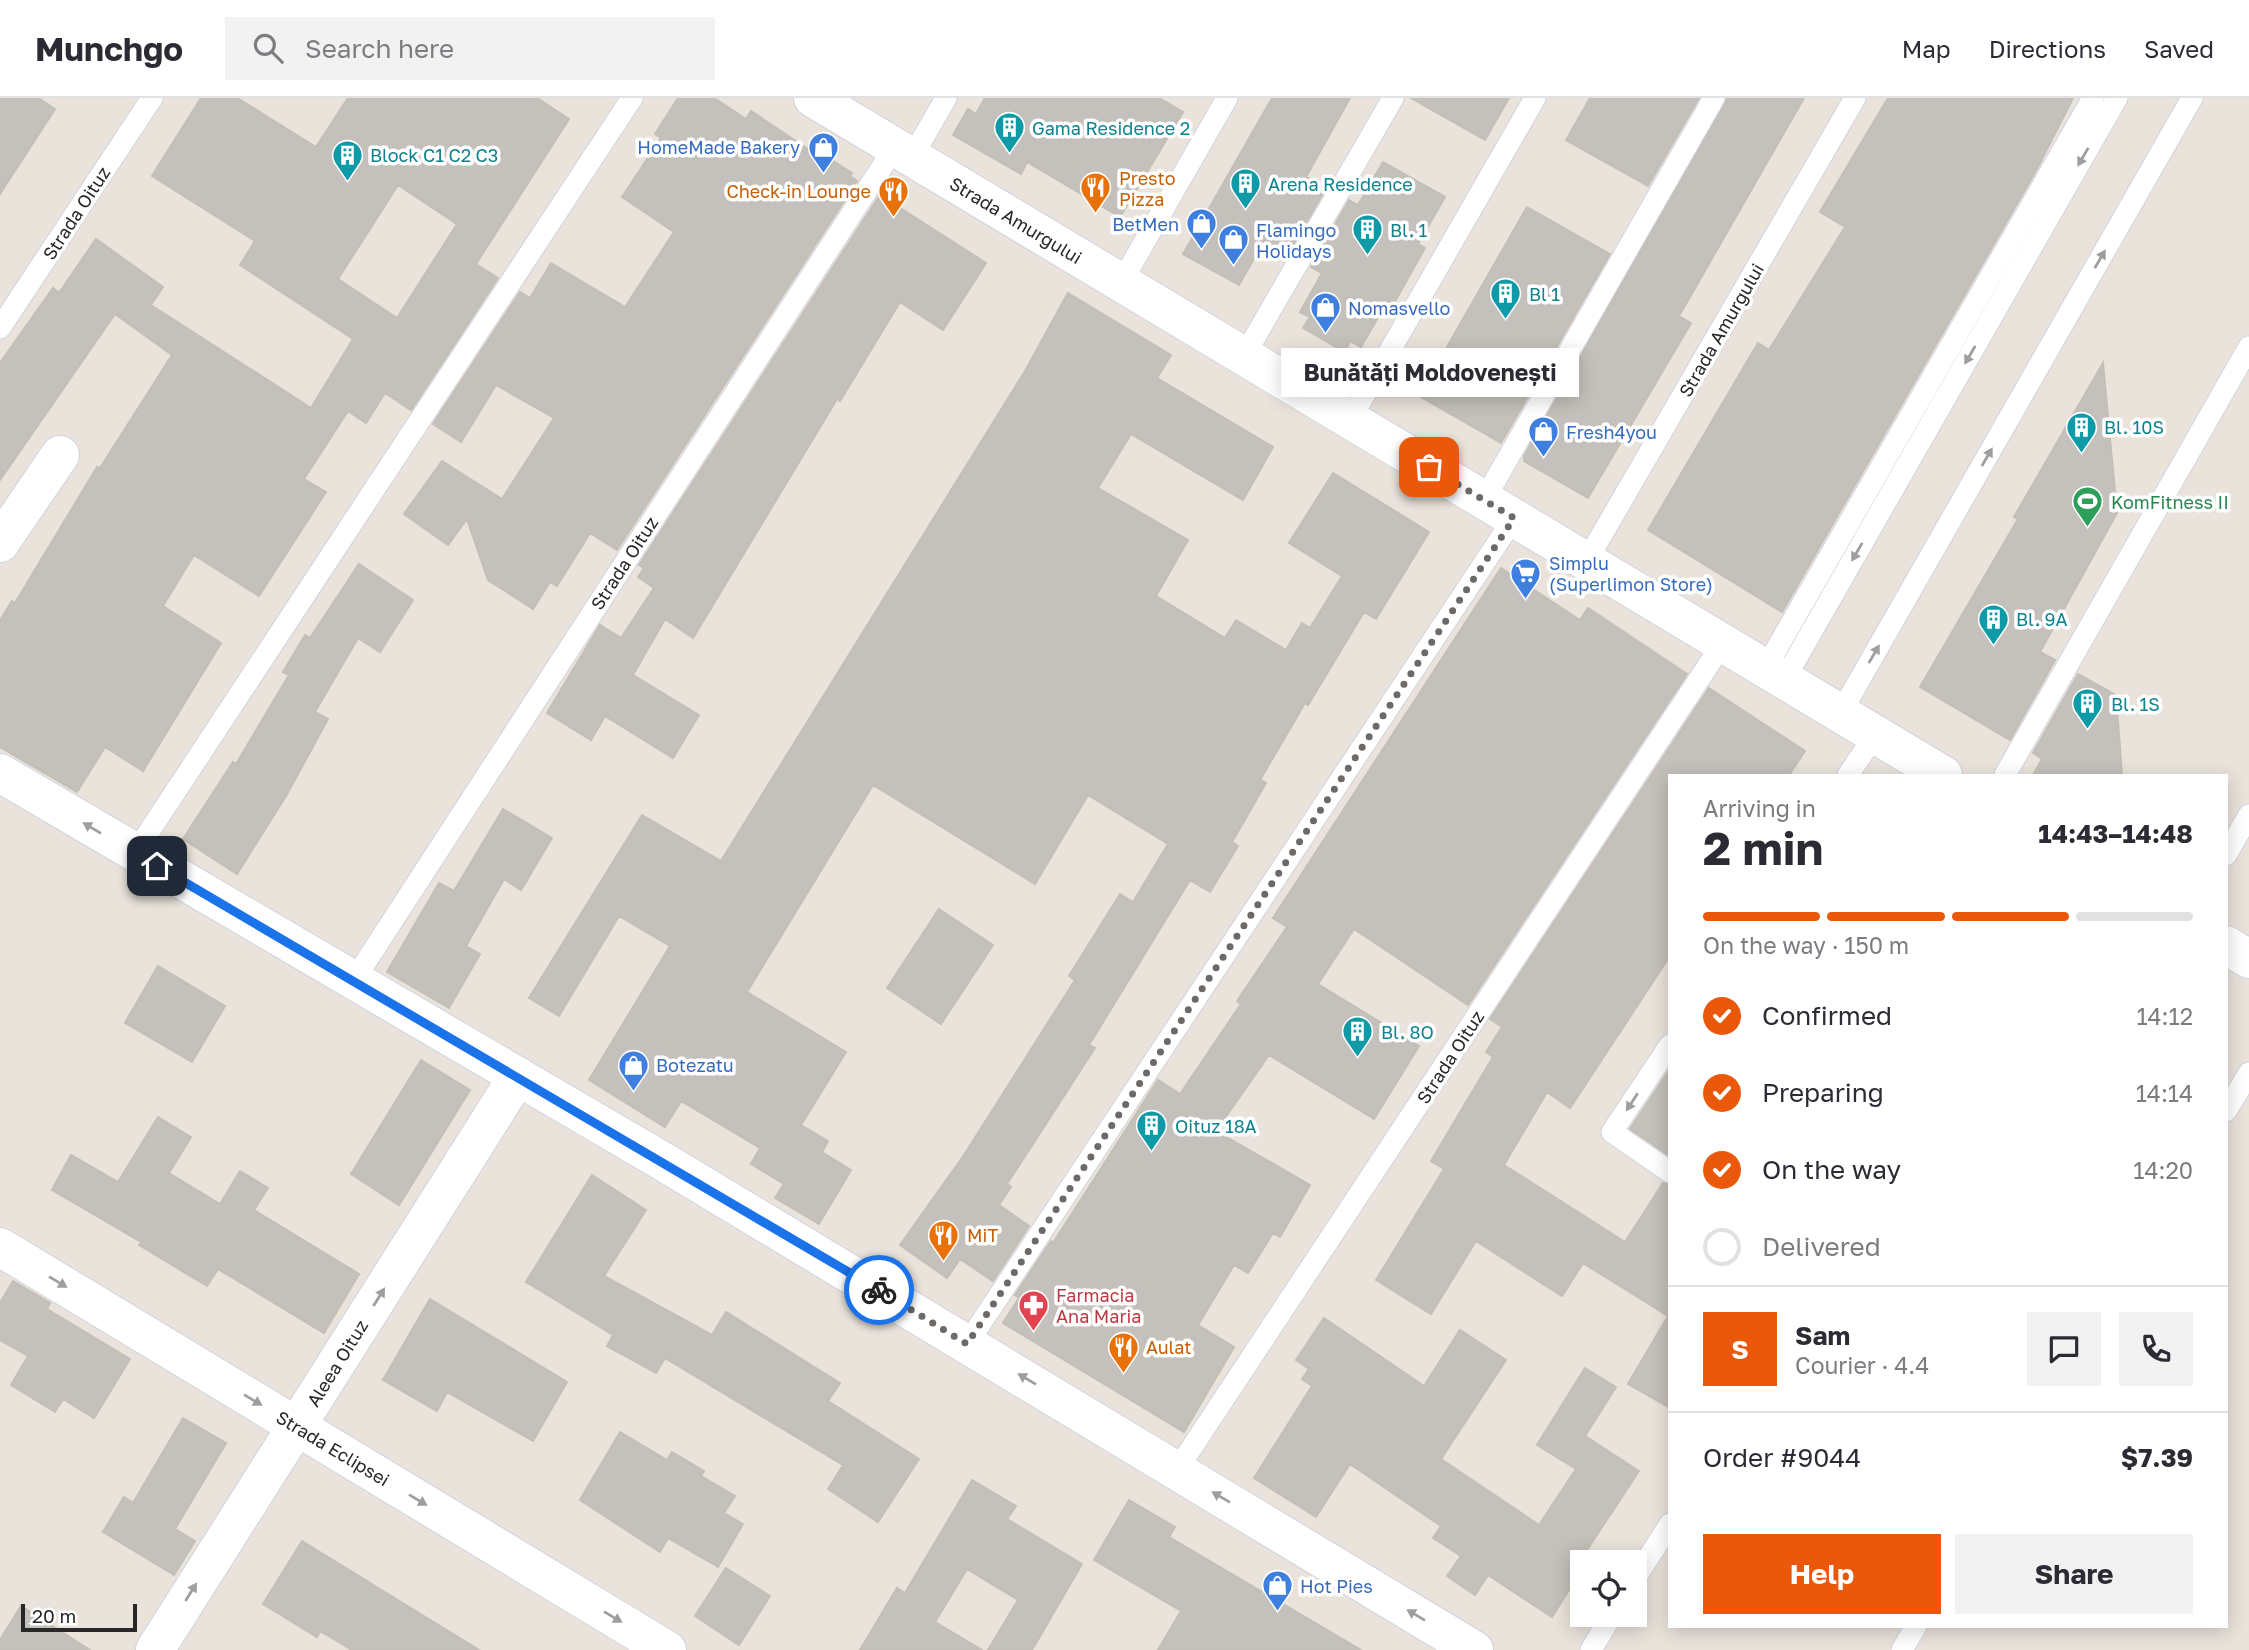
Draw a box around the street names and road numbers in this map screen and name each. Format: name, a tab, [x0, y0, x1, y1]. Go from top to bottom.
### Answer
street label: Strada Oituz	[38, 162, 114, 264]
street label: Strada Amurgului	[946, 172, 1086, 268]
street label: Strada Amurgului	[1674, 259, 1768, 401]
street label: Strada Oituz	[586, 512, 662, 614]
street label: Strada Oituz	[1412, 1006, 1488, 1108]
street label: Aleea Oituz	[302, 1316, 372, 1410]
street label: Strada Eclipsei	[272, 1406, 394, 1490]

